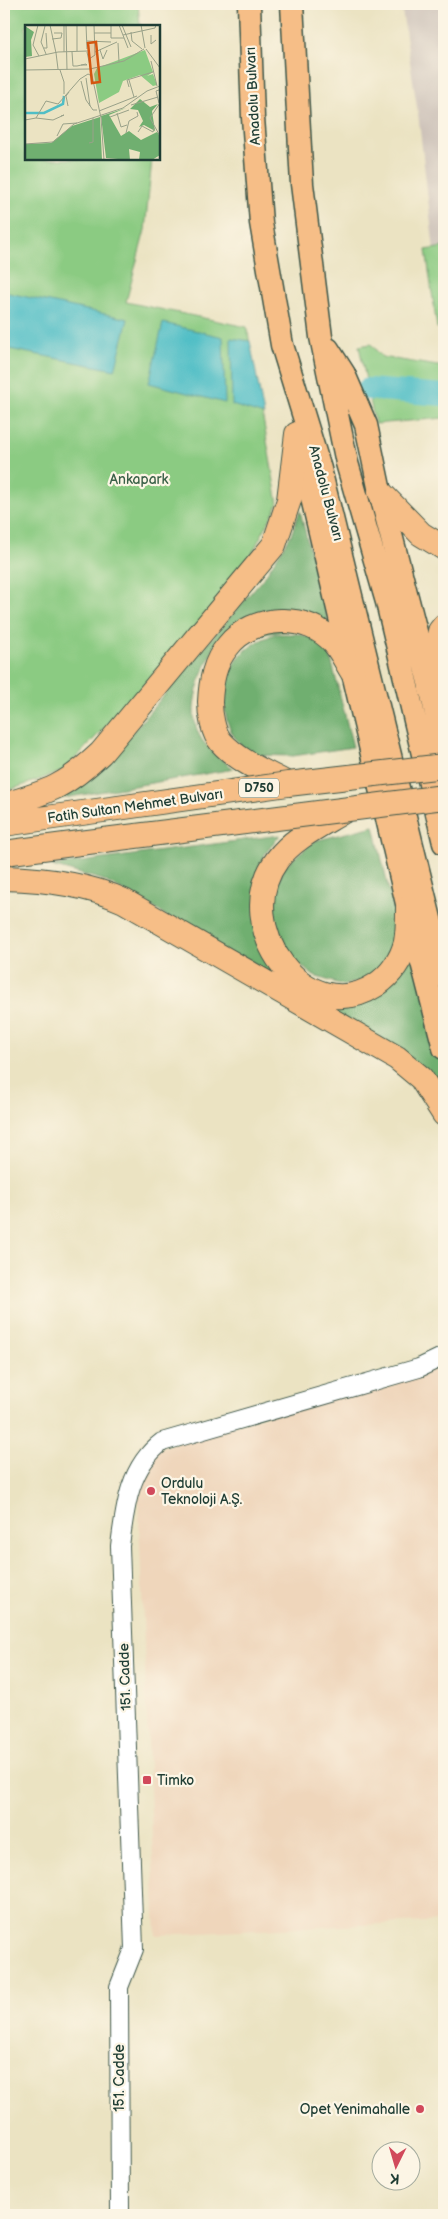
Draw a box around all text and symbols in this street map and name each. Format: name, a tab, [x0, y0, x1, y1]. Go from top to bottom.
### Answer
inset map	[25, 25, 160, 160]
street label: Anadolu Bulvarı	[242, 46, 264, 146]
street label: Anadolu Bulvarı	[305, 443, 347, 543]
park label: Ankapark	[110, 471, 169, 488]
road number: D750	[239, 778, 279, 798]
street label: Fatih Sultan Mehmet Bulvarı	[46, 785, 224, 827]
place label: Ordulu Teknoloji A.Ş.	[161, 1475, 243, 1508]
marker: Ordulu Teknoloji A.Ş.	[145, 1485, 157, 1497]
street label: 151. Cadde	[115, 1643, 135, 1711]
place label: Timko	[157, 1772, 194, 1789]
marker: Timko	[141, 1774, 153, 1786]
street label: 151. Cadde	[111, 2044, 128, 2112]
place label: Opet Yenimahalle	[300, 2101, 410, 2118]
marker: Opet Yenimahalle	[414, 2103, 426, 2115]
north arrow	[370, 2142, 420, 2192]
text: K	[389, 2170, 400, 2187]

